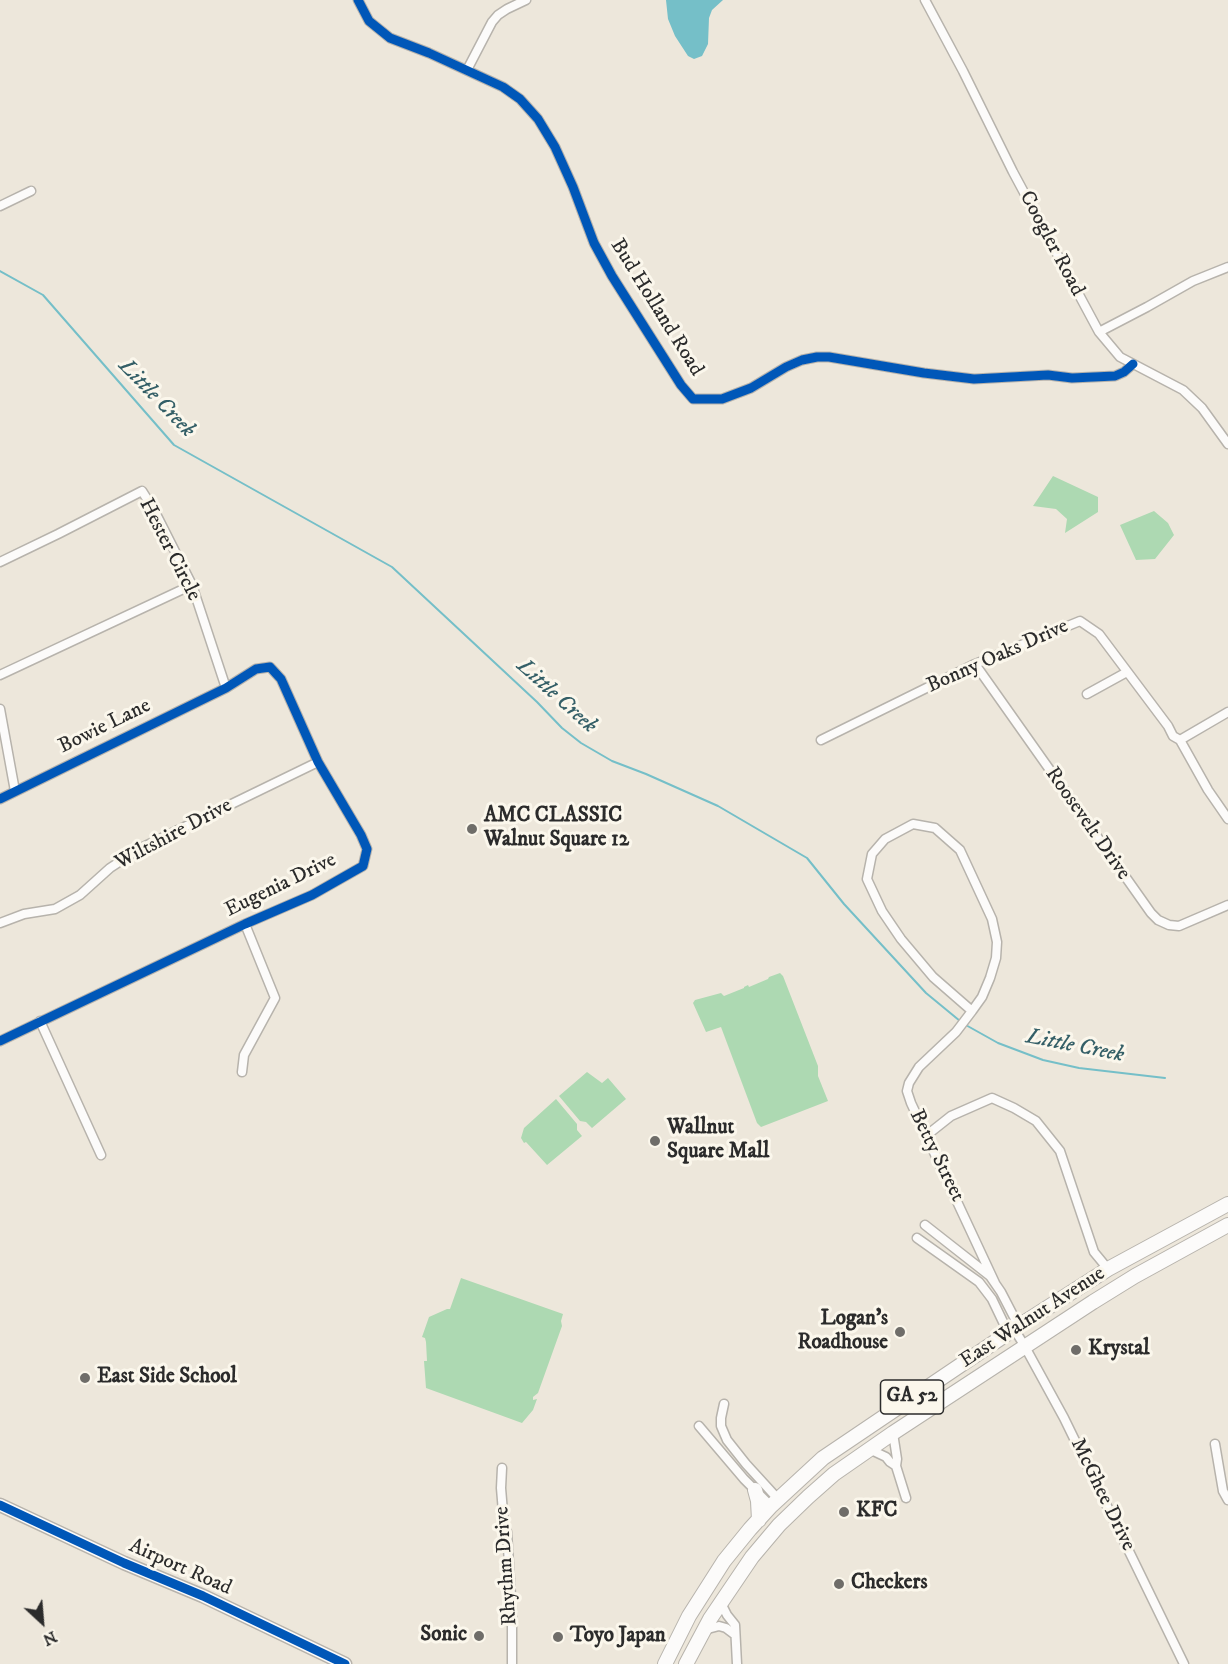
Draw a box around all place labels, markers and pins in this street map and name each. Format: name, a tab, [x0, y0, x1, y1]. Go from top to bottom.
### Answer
place label: AMC CLASSIC Walnut Square 12	[484, 804, 629, 854]
marker: AMC CLASSIC Walnut Square 12	[465, 822, 479, 836]
place label: Wallnut Square Mall	[667, 1116, 769, 1166]
marker: Wallnut Square Mall	[648, 1134, 662, 1148]
place label: Logan's Roadhouse	[798, 1307, 888, 1357]
marker: Logan's Roadhouse	[893, 1325, 907, 1339]
place label: Krystal	[1088, 1337, 1150, 1363]
marker: Krystal	[1069, 1343, 1083, 1357]
place label: East Side School	[97, 1365, 237, 1391]
marker: East Side School	[78, 1371, 92, 1385]
place label: KFC	[856, 1499, 898, 1525]
marker: KFC	[837, 1505, 851, 1519]
place label: Checkers	[851, 1571, 927, 1597]
marker: Checkers	[832, 1577, 846, 1591]
place label: Sonic	[420, 1623, 467, 1649]
place label: Toyo Japan	[570, 1624, 666, 1650]
marker: Sonic	[472, 1629, 486, 1643]
marker: Toyo Japan	[551, 1630, 565, 1644]

